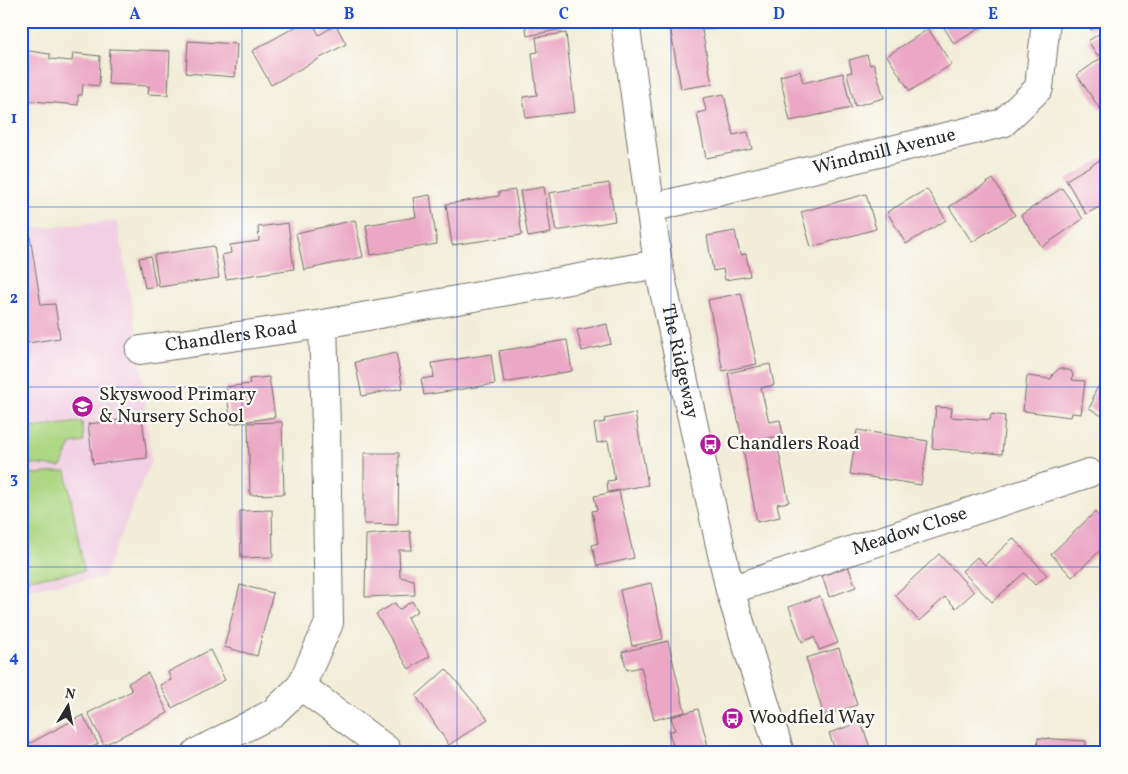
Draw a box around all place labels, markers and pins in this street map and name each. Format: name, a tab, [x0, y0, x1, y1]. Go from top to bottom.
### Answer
place label: Skyswood Primary & Nursery School	[99, 382, 256, 430]
school or university icon: Skyswood Primary & Nursery School	[71, 394, 95, 418]
place label: Chandlers Road	[727, 431, 860, 457]
bus stop icon: Chandlers Road	[699, 432, 723, 456]
place label: Woodfield Way	[749, 705, 875, 731]
bus stop icon: Woodfield Way	[721, 706, 745, 730]

